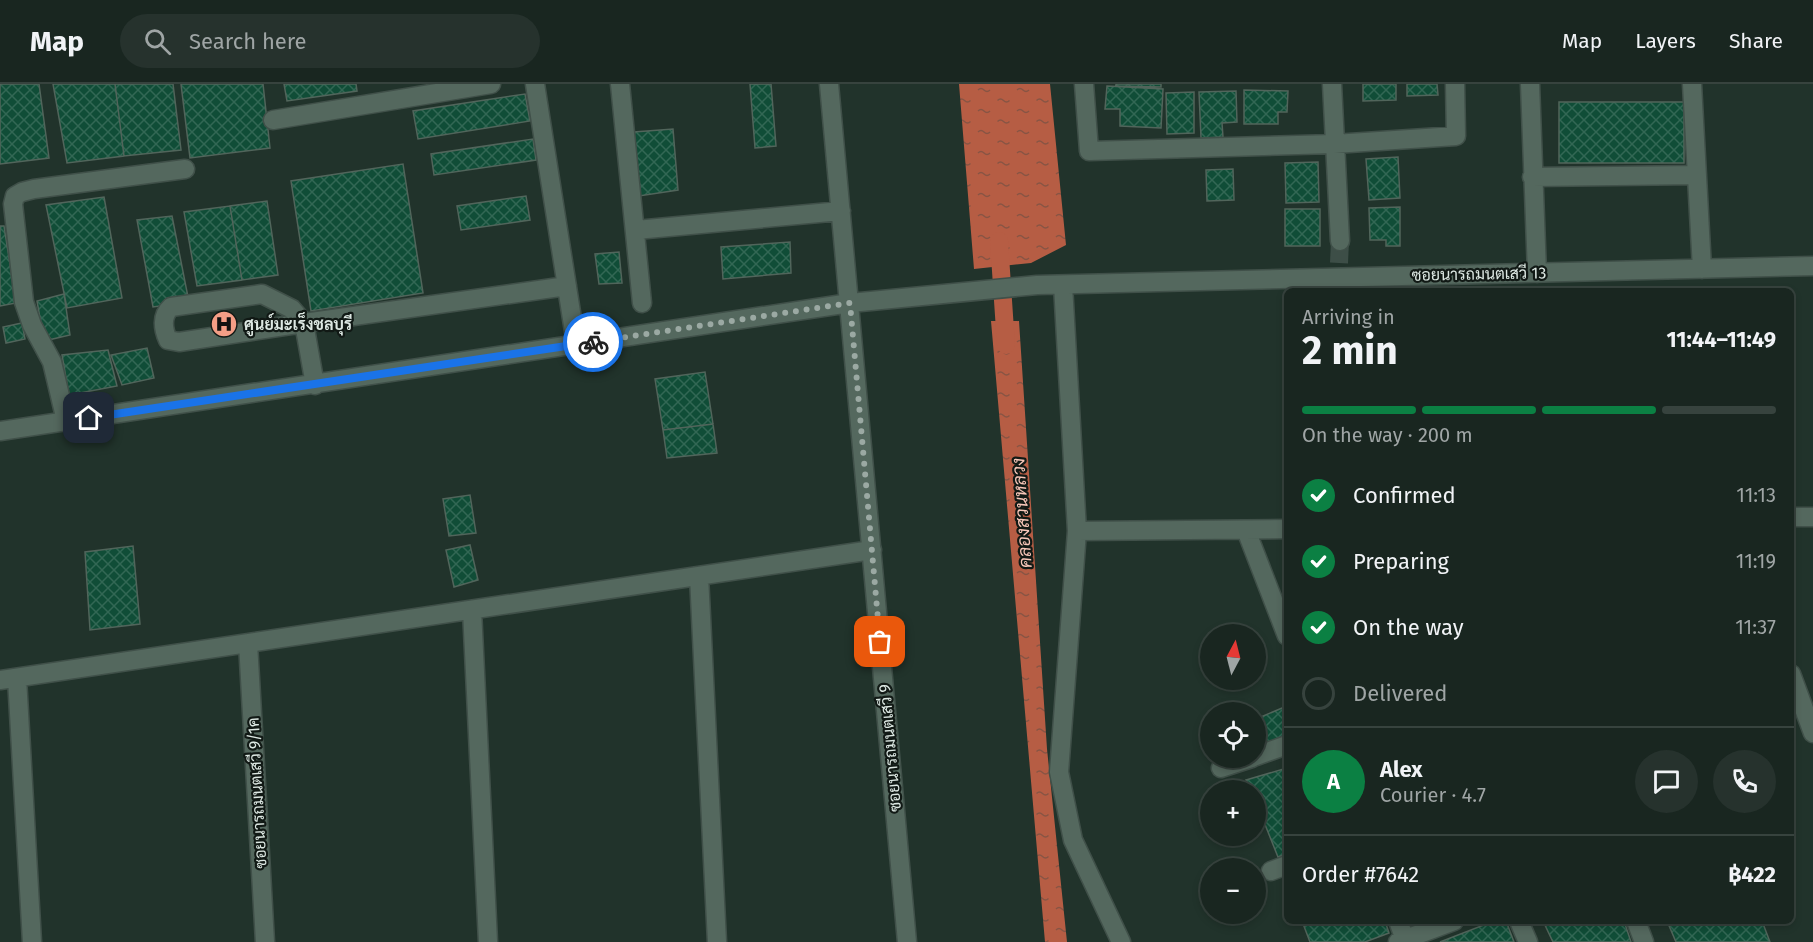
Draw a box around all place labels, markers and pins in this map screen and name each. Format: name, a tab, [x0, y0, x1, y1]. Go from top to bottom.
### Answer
hospital icon: ศูนย์มะเร็งชลบุรี	[209, 309, 239, 339]
place label: ศูนย์มะเร็งชลบุรี	[244, 311, 353, 337]
pin	[63, 392, 114, 443]
pin	[854, 616, 905, 667]

